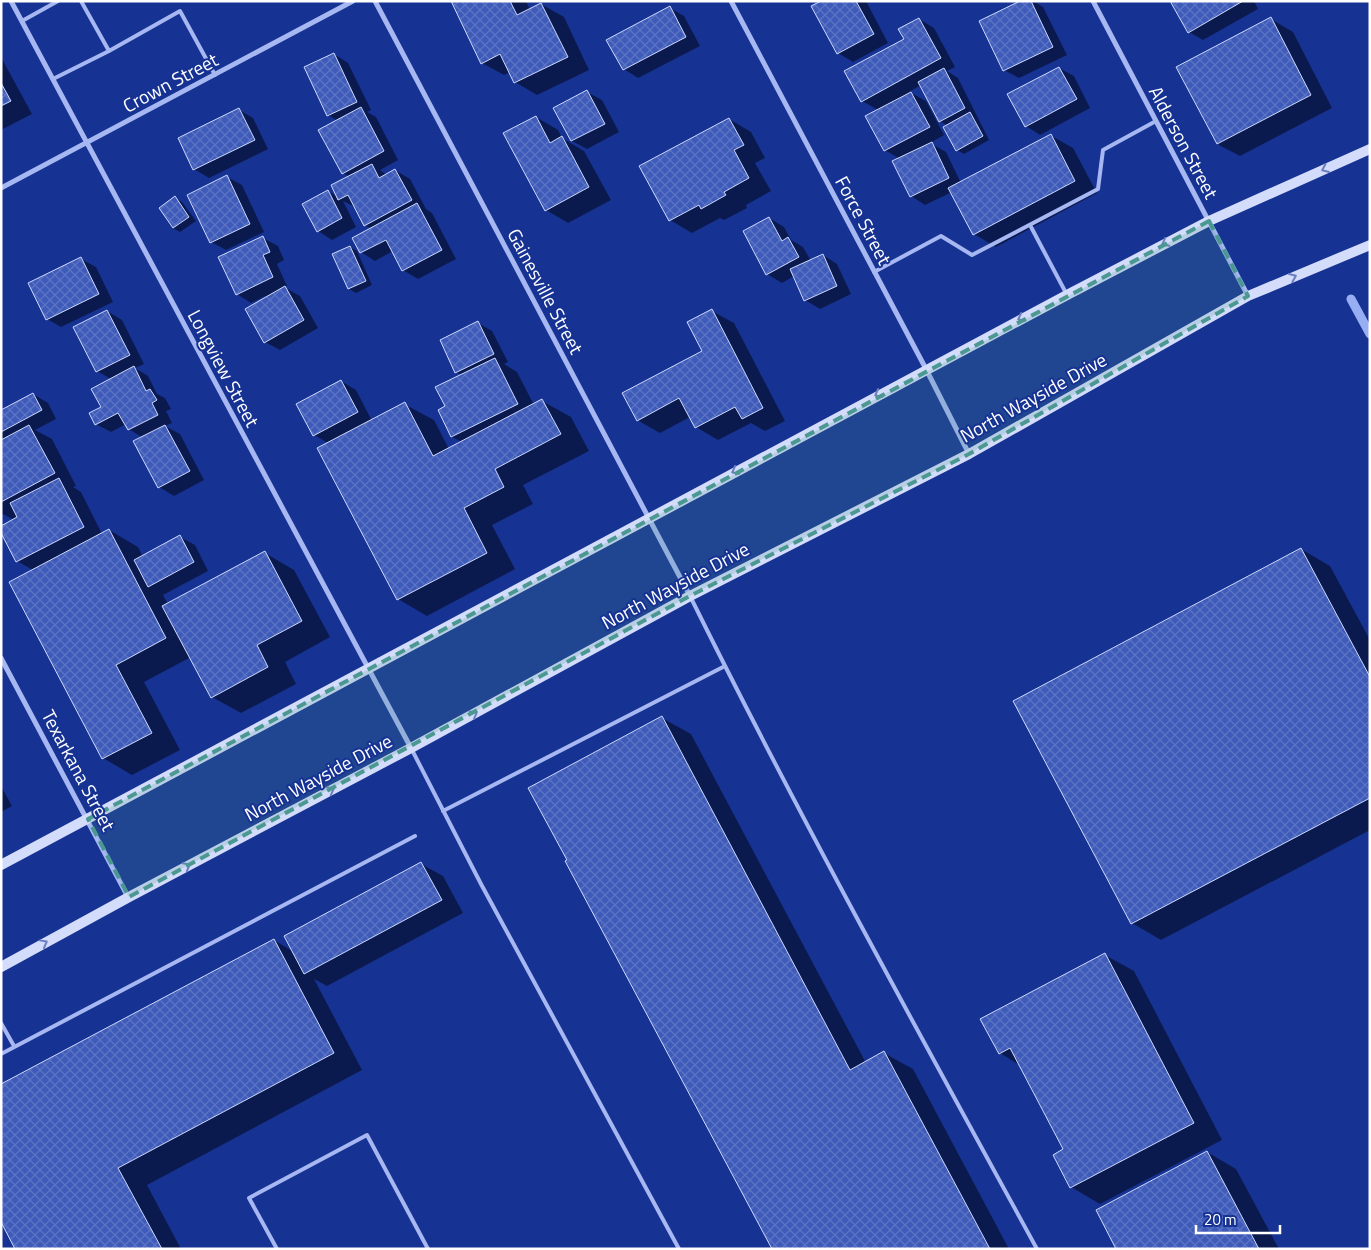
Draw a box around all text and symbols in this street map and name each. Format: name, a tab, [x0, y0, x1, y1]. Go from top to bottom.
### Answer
street label: Crown Street	[117, 45, 223, 119]
street label: Alderson Street	[1142, 80, 1226, 204]
one-way arrow	[1321, 162, 1330, 173]
street label: Force Street	[828, 170, 900, 270]
street label: Gainesville Street	[501, 223, 592, 359]
one-way arrow	[1162, 237, 1171, 247]
one-way arrow	[1288, 273, 1297, 284]
street label: Longview Street	[181, 304, 267, 432]
one-way arrow	[1018, 312, 1027, 322]
street label: North Wayside Drive	[954, 345, 1112, 449]
one-way arrow	[874, 388, 883, 398]
one-way arrow	[731, 465, 740, 475]
street label: North Wayside Drive	[596, 534, 754, 636]
street label: Texarkana Street	[35, 704, 123, 836]
one-way arrow	[469, 710, 478, 720]
street label: North Wayside Drive	[239, 726, 397, 828]
one-way arrow	[326, 787, 335, 797]
one-way arrow	[182, 862, 191, 872]
one-way arrow	[39, 940, 48, 950]
scale bar	[1196, 1202, 1280, 1234]
text: 20 m	[1204, 1208, 1237, 1231]

